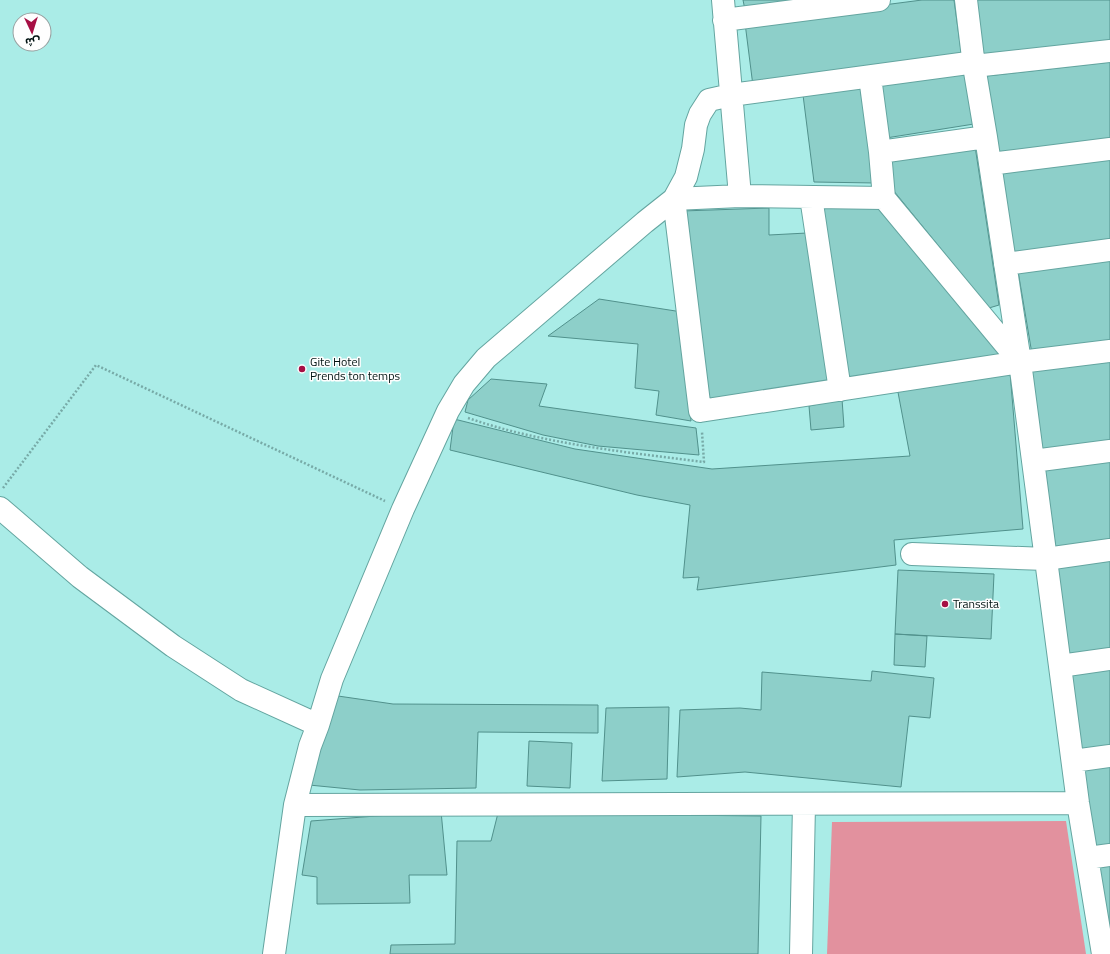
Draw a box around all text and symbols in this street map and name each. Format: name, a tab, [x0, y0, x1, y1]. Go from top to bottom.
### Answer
north arrow	[12, 12, 52, 52]
text: ش	[25, 33, 41, 50]
place label: Gite Hotel Prends ton temps	[310, 352, 400, 385]
marker: Gite Hotel Prends ton temps	[297, 364, 307, 374]
place label: Transsita	[953, 594, 999, 613]
marker: Transsita	[940, 599, 950, 609]

